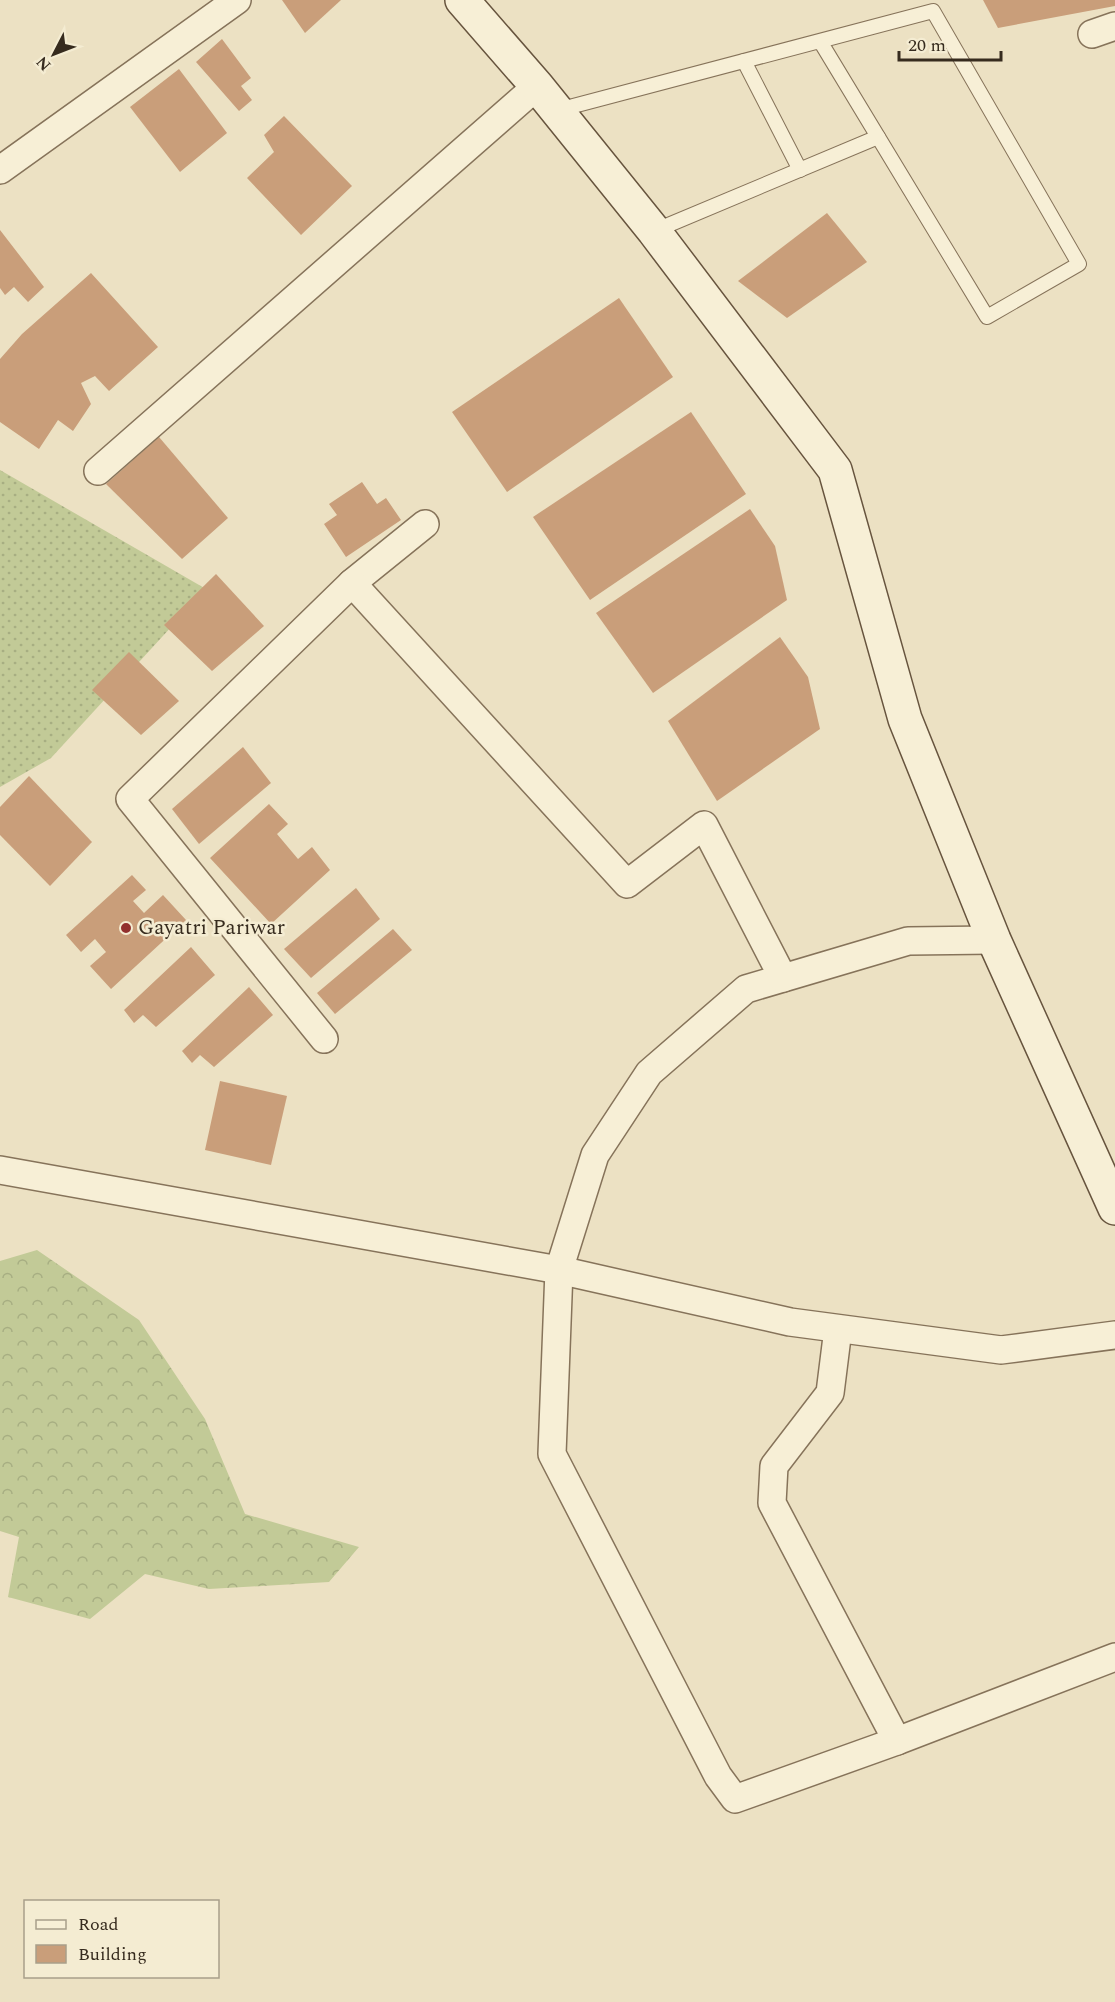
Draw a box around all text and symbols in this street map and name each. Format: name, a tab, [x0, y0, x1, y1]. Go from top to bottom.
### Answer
north arrow	[24, 24, 84, 84]
scale bar	[899, 24, 1001, 62]
text: 20 m	[908, 32, 946, 59]
text: N	[30, 50, 57, 76]
place label: Gayatri Pariwar	[138, 912, 285, 944]
marker: Gayatri Pariwar	[119, 921, 133, 935]
legend	[24, 1900, 219, 1978]
text: Road	[78, 1911, 119, 1938]
text: Building	[78, 1941, 147, 1968]

